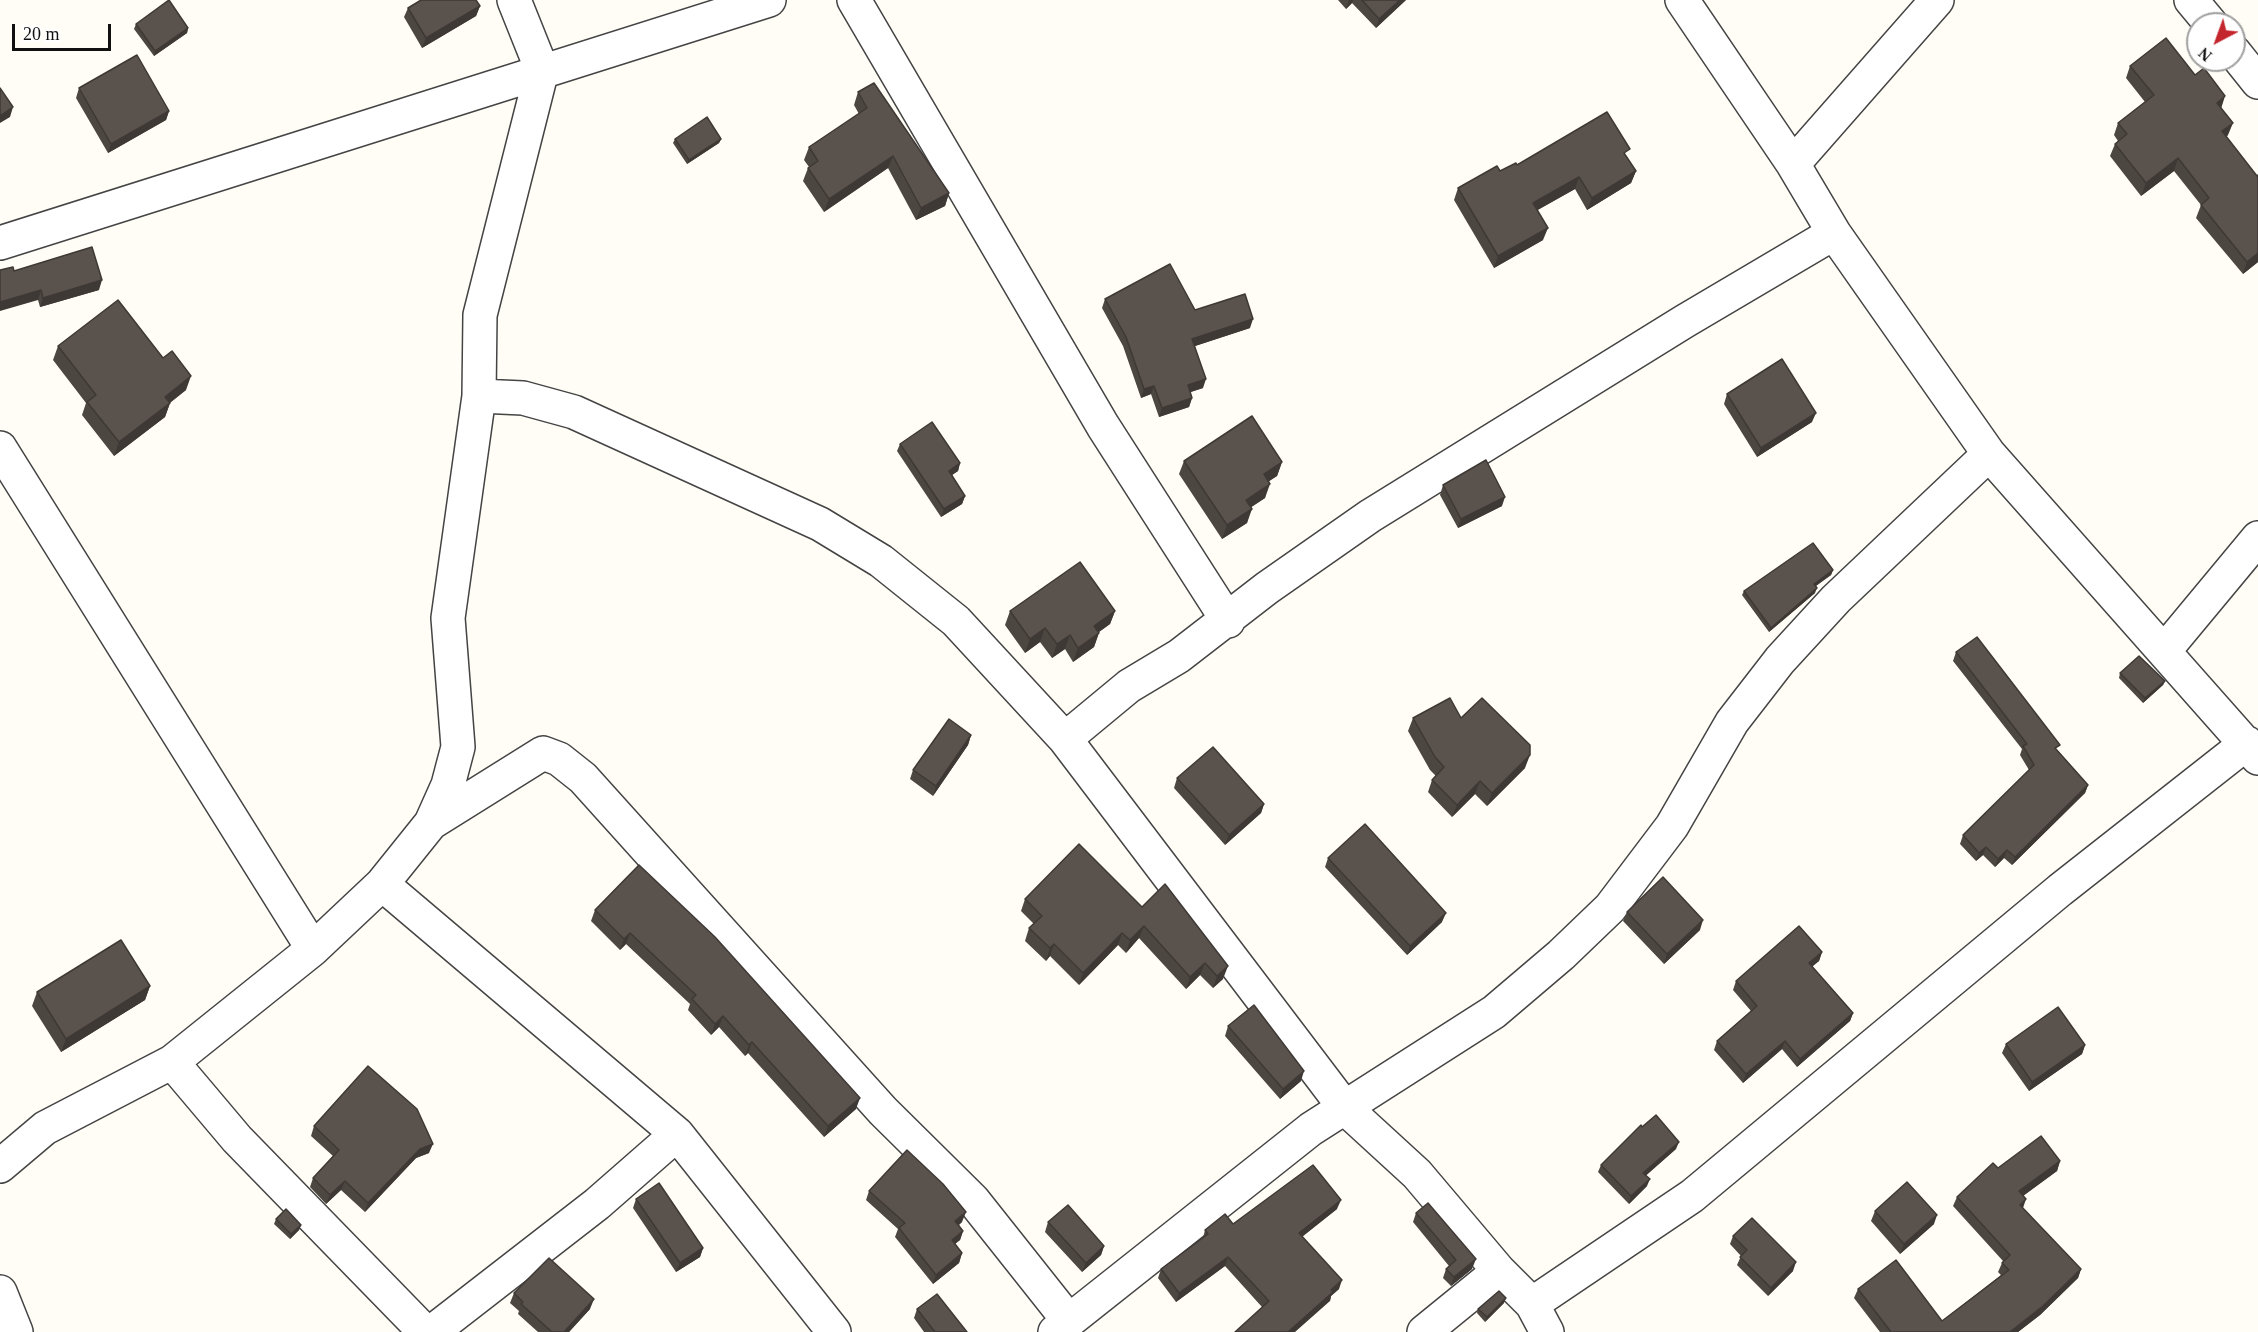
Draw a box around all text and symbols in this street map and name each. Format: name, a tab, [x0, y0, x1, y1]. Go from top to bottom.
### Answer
scale bar	[15, 12, 114, 50]
north arrow	[2186, 12, 2246, 72]
text: 20 m	[23, 24, 60, 44]
text: N	[2195, 44, 2215, 65]

